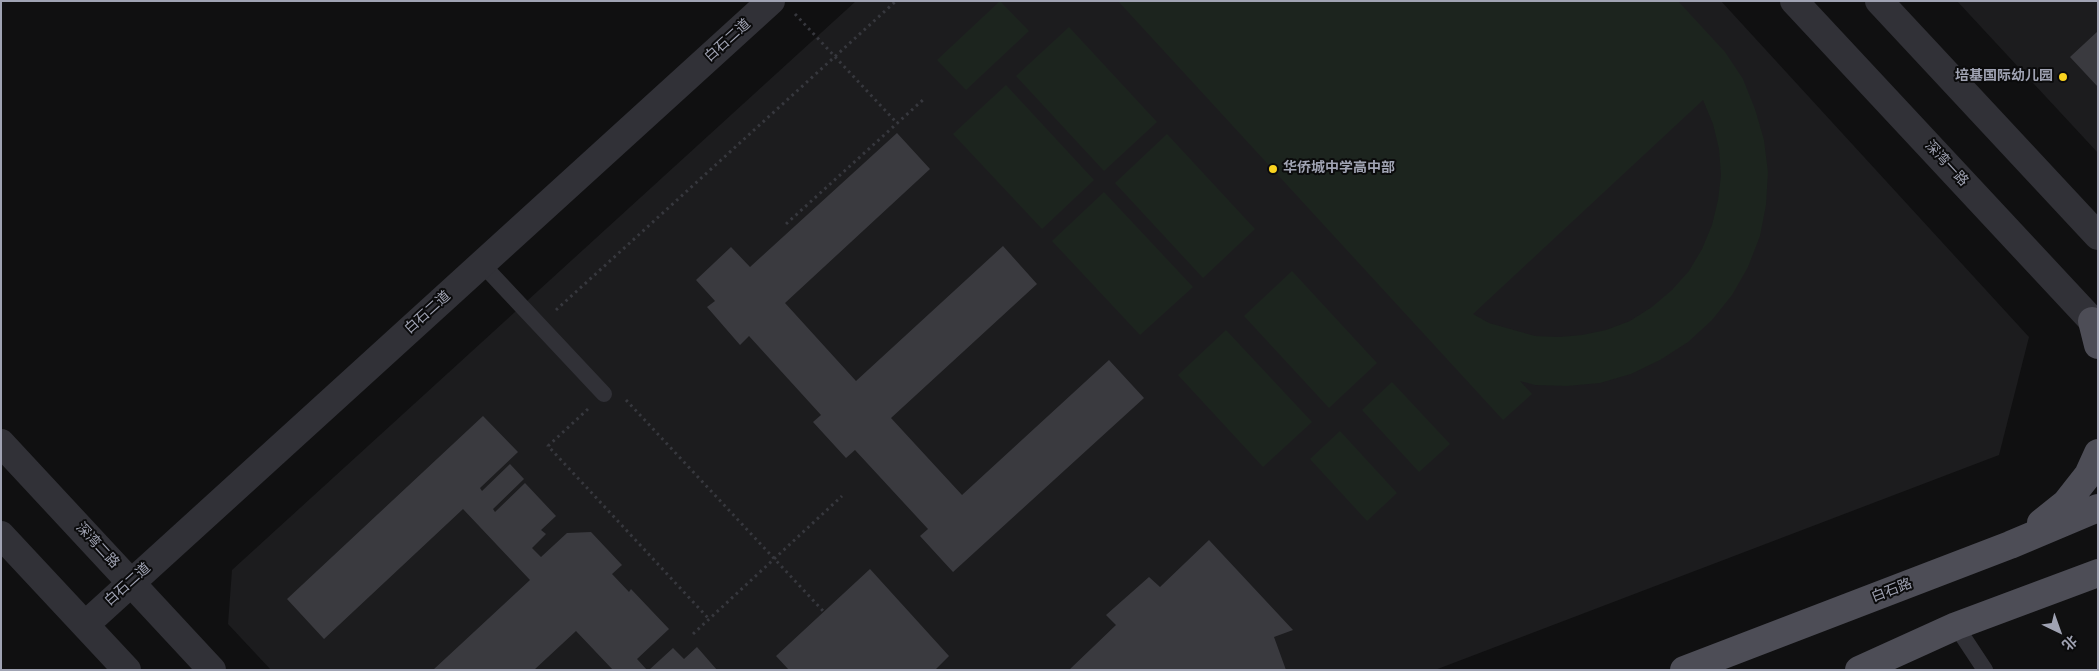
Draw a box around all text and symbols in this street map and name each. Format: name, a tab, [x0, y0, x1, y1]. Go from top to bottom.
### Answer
street label: 白石二道	[702, 16, 754, 66]
place label: 培基国际幼儿园	[1955, 69, 2053, 85]
marker: 培基国际幼儿园	[2057, 71, 2069, 83]
street label: 深湾一路	[1921, 138, 1971, 190]
place label: 华侨城中学高中部	[1283, 161, 1395, 177]
marker: 华侨城中学高中部	[1267, 163, 1279, 175]
street label: 白石二道	[402, 288, 454, 338]
street label: 深湾二路	[72, 520, 122, 572]
street label: 白石二道	[102, 560, 154, 610]
street label: 白石路	[1869, 576, 1915, 606]
north arrow	[2034, 606, 2084, 656]
text: 北	[2058, 631, 2081, 654]

